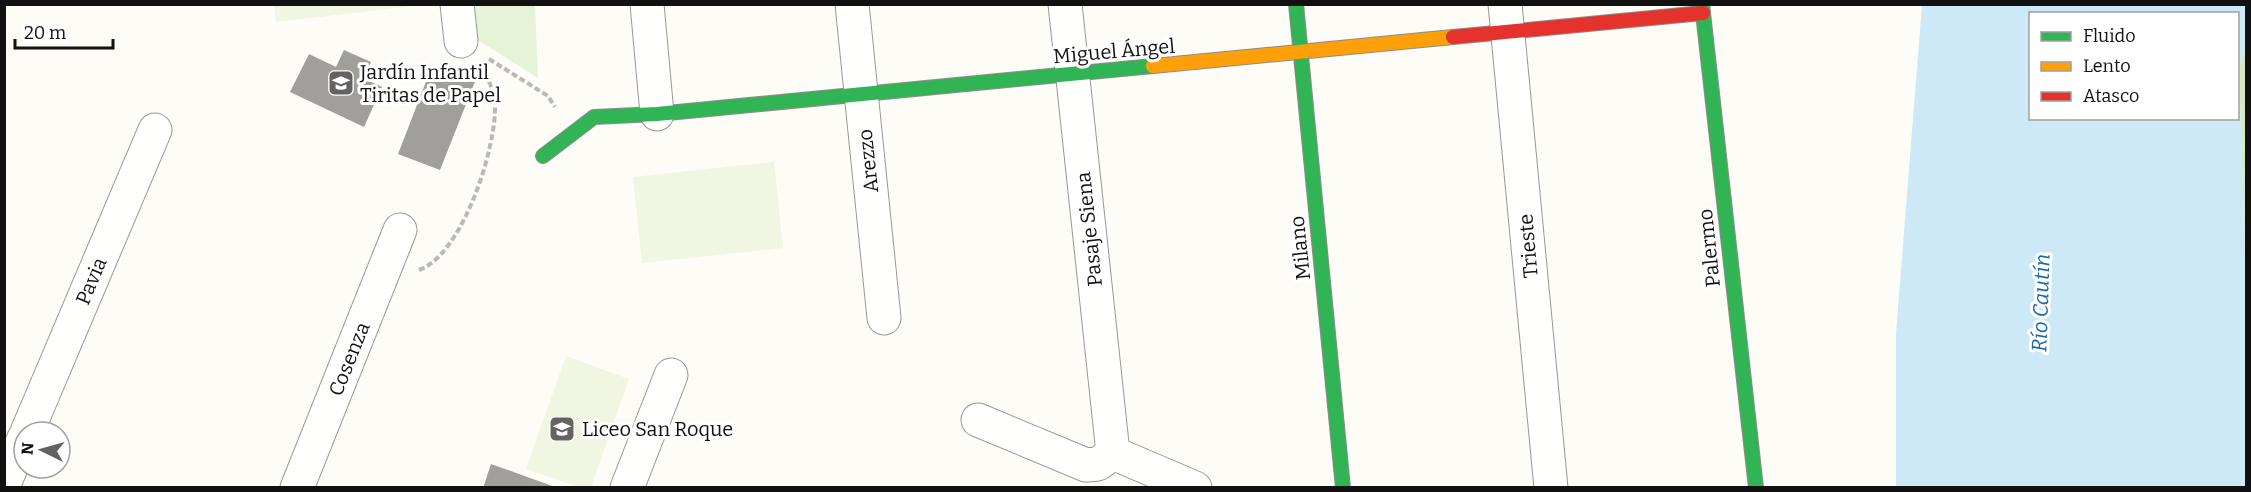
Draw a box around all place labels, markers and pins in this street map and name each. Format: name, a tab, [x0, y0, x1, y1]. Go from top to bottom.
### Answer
place label: Jardín Infantil Tiritas de Papel	[359, 60, 501, 107]
school or university icon: Jardín Infantil Tiritas de Papel	[326, 68, 356, 98]
school or university icon: Liceo San Roque	[547, 414, 577, 444]
place label: Liceo San Roque	[582, 417, 733, 441]

